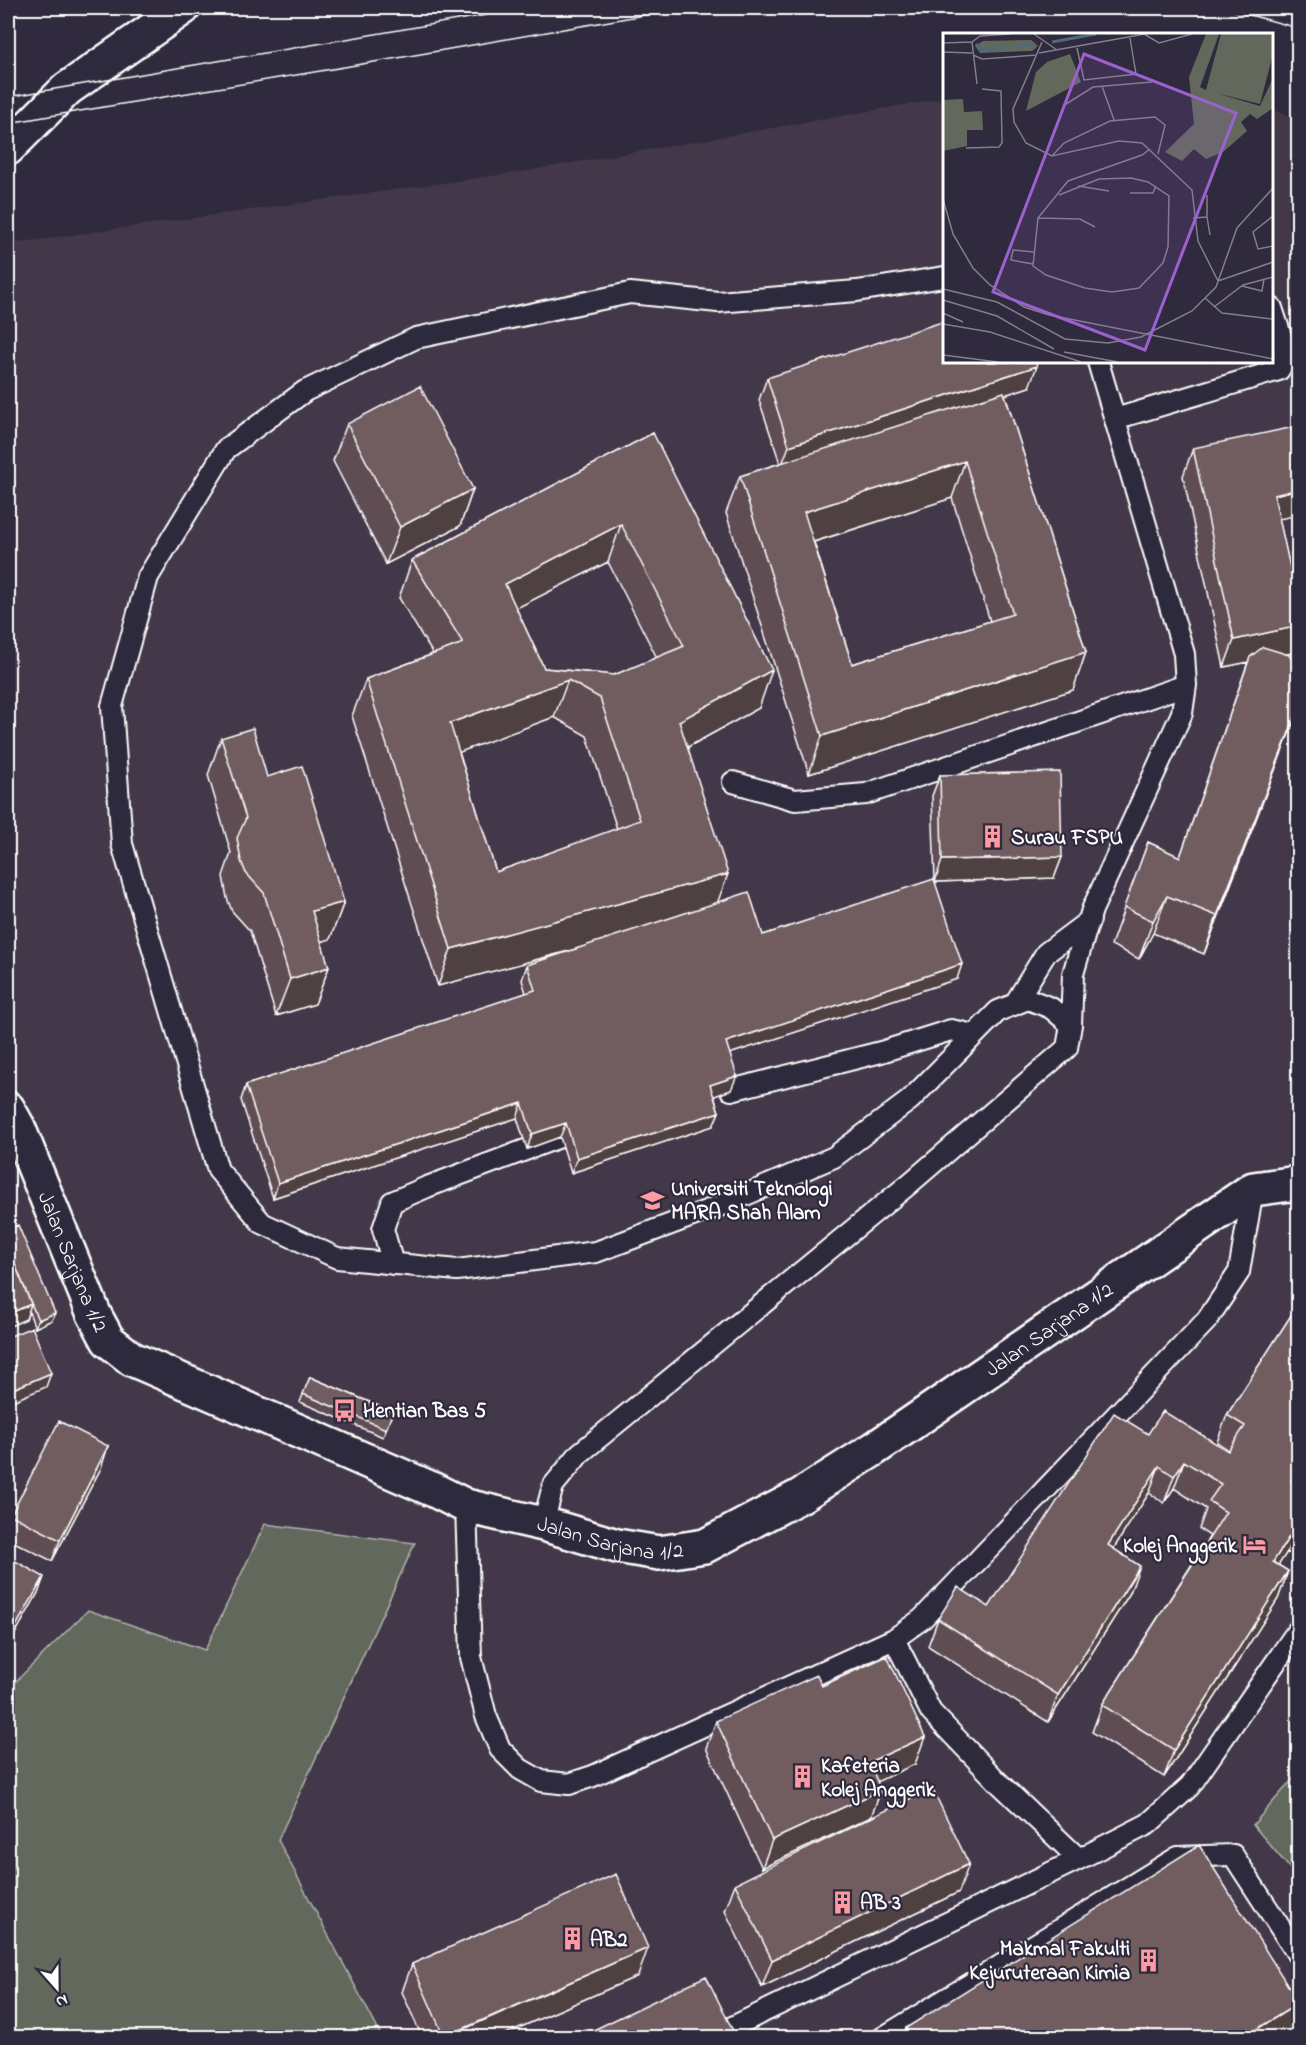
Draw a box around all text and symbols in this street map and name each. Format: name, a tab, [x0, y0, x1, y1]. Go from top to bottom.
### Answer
inset map	[943, 33, 1273, 363]
building icon: Surau FSPU	[980, 824, 1006, 850]
place label: Surau FSPU	[1011, 824, 1123, 854]
place label: Universiti Teknologi MARA Shah Alam	[671, 1175, 833, 1229]
school or university icon: Universiti Teknologi MARA Shah Alam	[640, 1187, 666, 1213]
street label: Jalan Sarjana 1/2	[29, 1188, 114, 1338]
street label: Jalan Sarjana 1/2	[980, 1276, 1120, 1385]
bus stop icon: Hentian Bas 5	[332, 1397, 358, 1423]
place label: Hentian Bas 5	[363, 1397, 486, 1427]
street label: Jalan Sarjana 1/2	[534, 1510, 686, 1570]
place label: Kolej Anggerik	[1123, 1532, 1238, 1564]
hotel icon: Kolej Anggerik	[1242, 1532, 1268, 1558]
place label: Kafeteria Kolej Anggerik	[821, 1752, 936, 1808]
building icon: Kafeteria Kolej Anggerik	[790, 1764, 816, 1790]
building icon: AB 3	[829, 1889, 855, 1915]
place label: AB 3	[860, 1889, 901, 1919]
building icon: AB2	[559, 1926, 585, 1952]
place label: AB2	[590, 1926, 628, 1956]
place label: Makmal Fakulti Kejuruteraan Kimia	[969, 1935, 1130, 1989]
building icon: Makmal Fakulti Kejuruteraan Kimia	[1135, 1947, 1161, 1973]
north arrow	[27, 1958, 87, 2018]
text: N	[52, 1987, 71, 2013]

